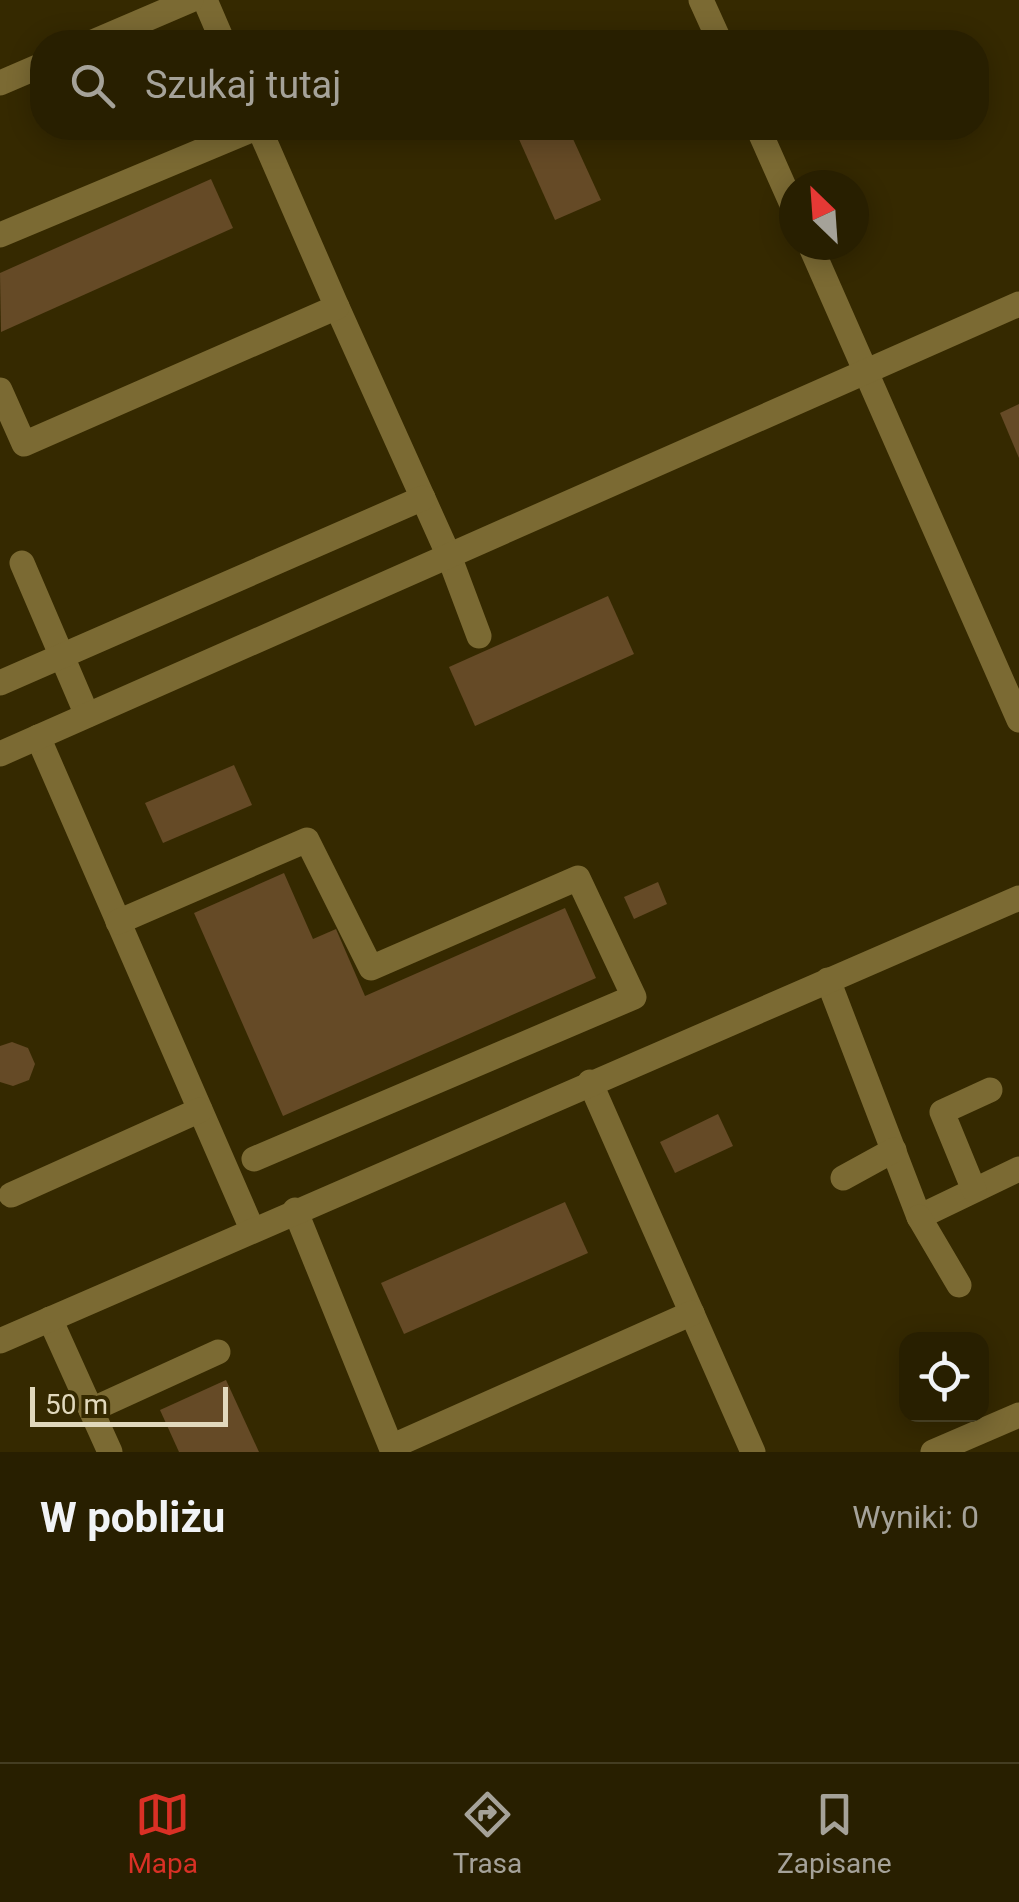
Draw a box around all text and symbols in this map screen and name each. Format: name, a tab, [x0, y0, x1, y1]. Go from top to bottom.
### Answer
search box	[30, 30, 989, 140]
icon: search	[65, 58, 120, 113]
text: Szukaj tutaj	[145, 63, 341, 107]
north arrow	[779, 170, 869, 260]
map controls	[899, 1332, 989, 1422]
button: locate	[899, 1332, 989, 1422]
scale bar	[30, 1382, 228, 1426]
text: 50 m	[45, 1388, 108, 1421]
text: W pobliżu	[40, 1493, 225, 1542]
text: Wyniki: 0	[852, 1498, 979, 1536]
tab: Mapa	[127, 1787, 198, 1880]
tab: Trasa	[453, 1787, 522, 1880]
tab: Zapisane	[777, 1787, 892, 1880]

